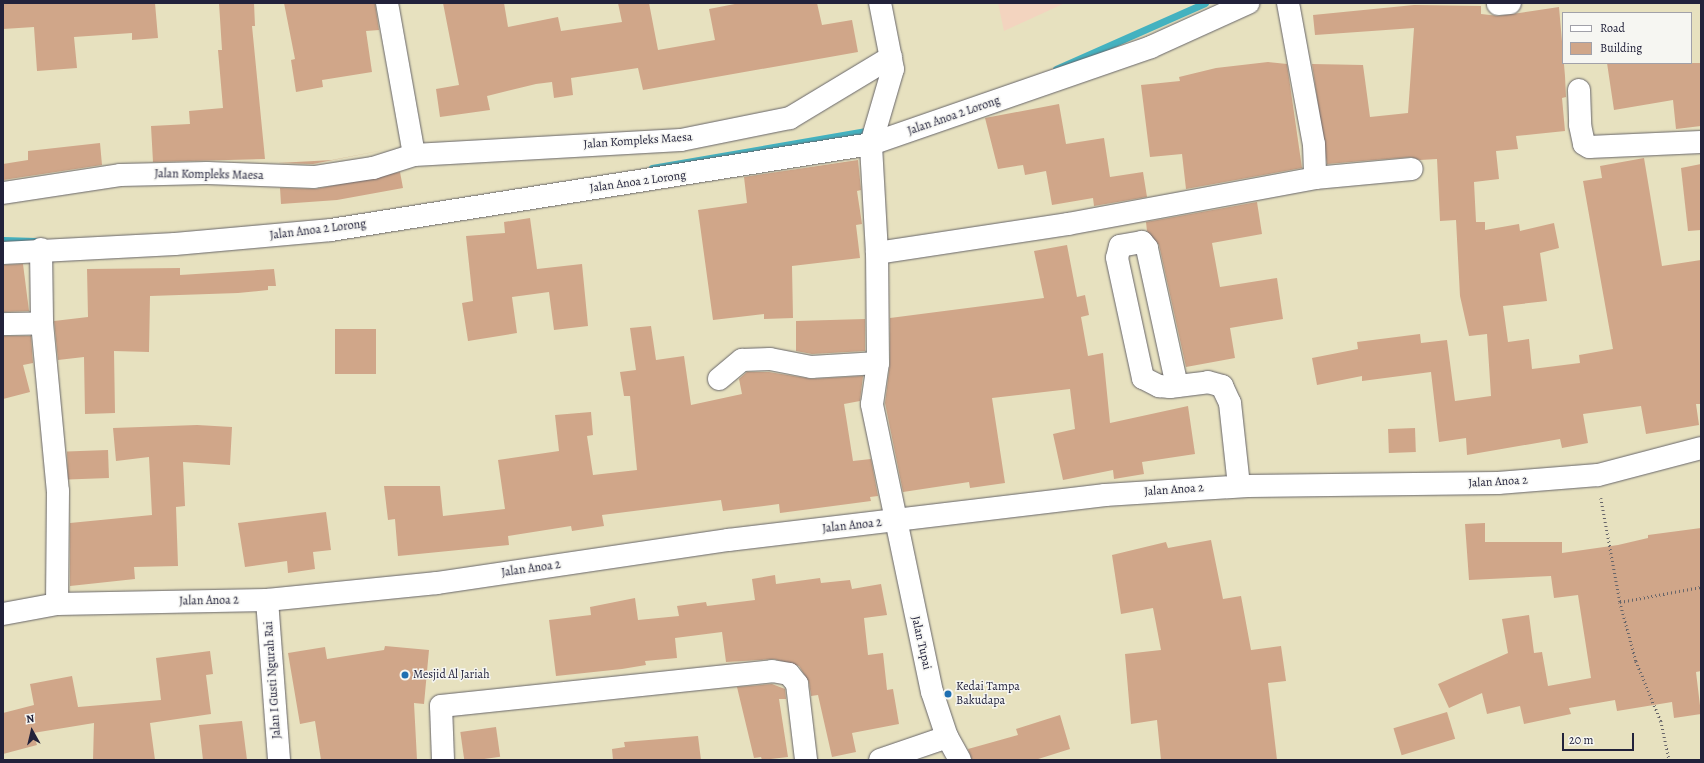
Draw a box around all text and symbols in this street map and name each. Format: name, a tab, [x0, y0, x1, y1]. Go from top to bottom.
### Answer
legend	[1562, 12, 1692, 64]
text: Road	[1600, 20, 1625, 36]
text: Building	[1600, 40, 1642, 56]
street label: Jalan Anoa 2 Lorong	[906, 93, 1002, 139]
street label: Jalan Kompleks Maesa	[583, 130, 693, 152]
street label: Jalan Kompleks Maesa	[154, 167, 264, 183]
street label: Jalan Anoa 2 Lorong	[589, 168, 687, 196]
street label: Jalan Anoa 2 Lorong	[269, 217, 367, 243]
street label: Jalan Anoa 2	[1468, 473, 1528, 491]
street label: Jalan Anoa 2	[1144, 481, 1204, 499]
street label: Jalan Anoa 2	[822, 516, 882, 536]
street label: Jalan Anoa 2	[500, 558, 562, 580]
street label: Jalan Anoa 2	[179, 593, 239, 609]
street label: Jalan Tupai	[908, 615, 934, 671]
street label: Jalan I Gusti Ngurah Rai	[262, 621, 284, 739]
place label: Mesjid Al Jariah	[413, 668, 490, 682]
marker: Mesjid Al Jariah	[400, 670, 410, 680]
place label: Kedai Tampa Bakudapa	[956, 680, 1020, 708]
marker: Kedai Tampa Bakudapa	[943, 689, 953, 699]
north arrow	[12, 711, 52, 751]
text: N	[25, 711, 35, 727]
scale bar	[1564, 725, 1636, 751]
text: 20 m	[1569, 732, 1593, 748]

